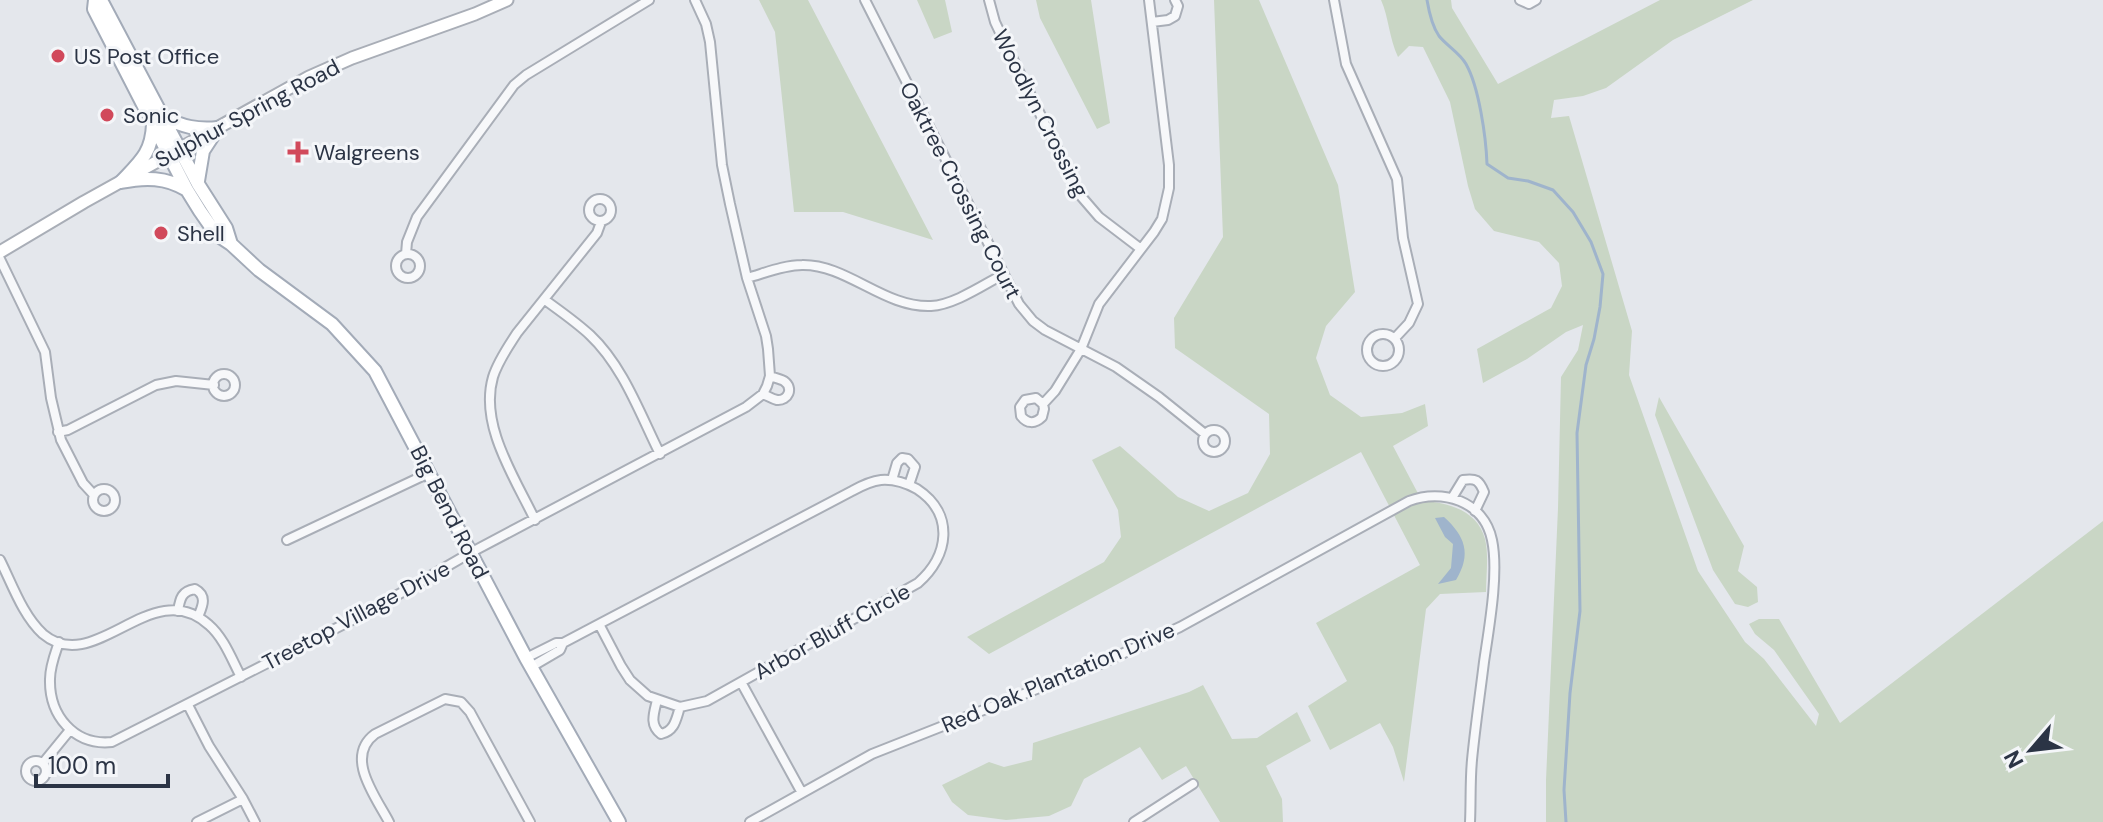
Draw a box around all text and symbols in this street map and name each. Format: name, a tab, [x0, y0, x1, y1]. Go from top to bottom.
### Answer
street label: Woodlyn Crossing	[986, 24, 1095, 202]
place label: US Post Office	[74, 42, 219, 71]
marker: US Post Office	[49, 47, 67, 65]
street label: Sulphur Spring Road	[150, 52, 345, 174]
street label: Oaktree Crossing Court	[893, 77, 1028, 304]
place label: Sonic	[123, 101, 179, 130]
marker: Sonic	[98, 106, 116, 124]
place label: Walgreens	[314, 138, 420, 167]
marker: Walgreens	[289, 143, 307, 161]
place label: Shell	[177, 219, 225, 248]
marker: Shell	[152, 224, 170, 242]
street label: Big Bend Road	[404, 441, 496, 584]
street label: Treetop Village Drive	[257, 554, 455, 677]
street label: Arbor Bluff Circle	[749, 577, 915, 686]
street label: Red Oak Plantation Drive	[937, 615, 1179, 740]
north arrow	[1991, 710, 2071, 790]
scale bar	[36, 738, 168, 788]
text: N	[1997, 745, 2030, 773]
text: 100 m	[48, 750, 116, 781]

